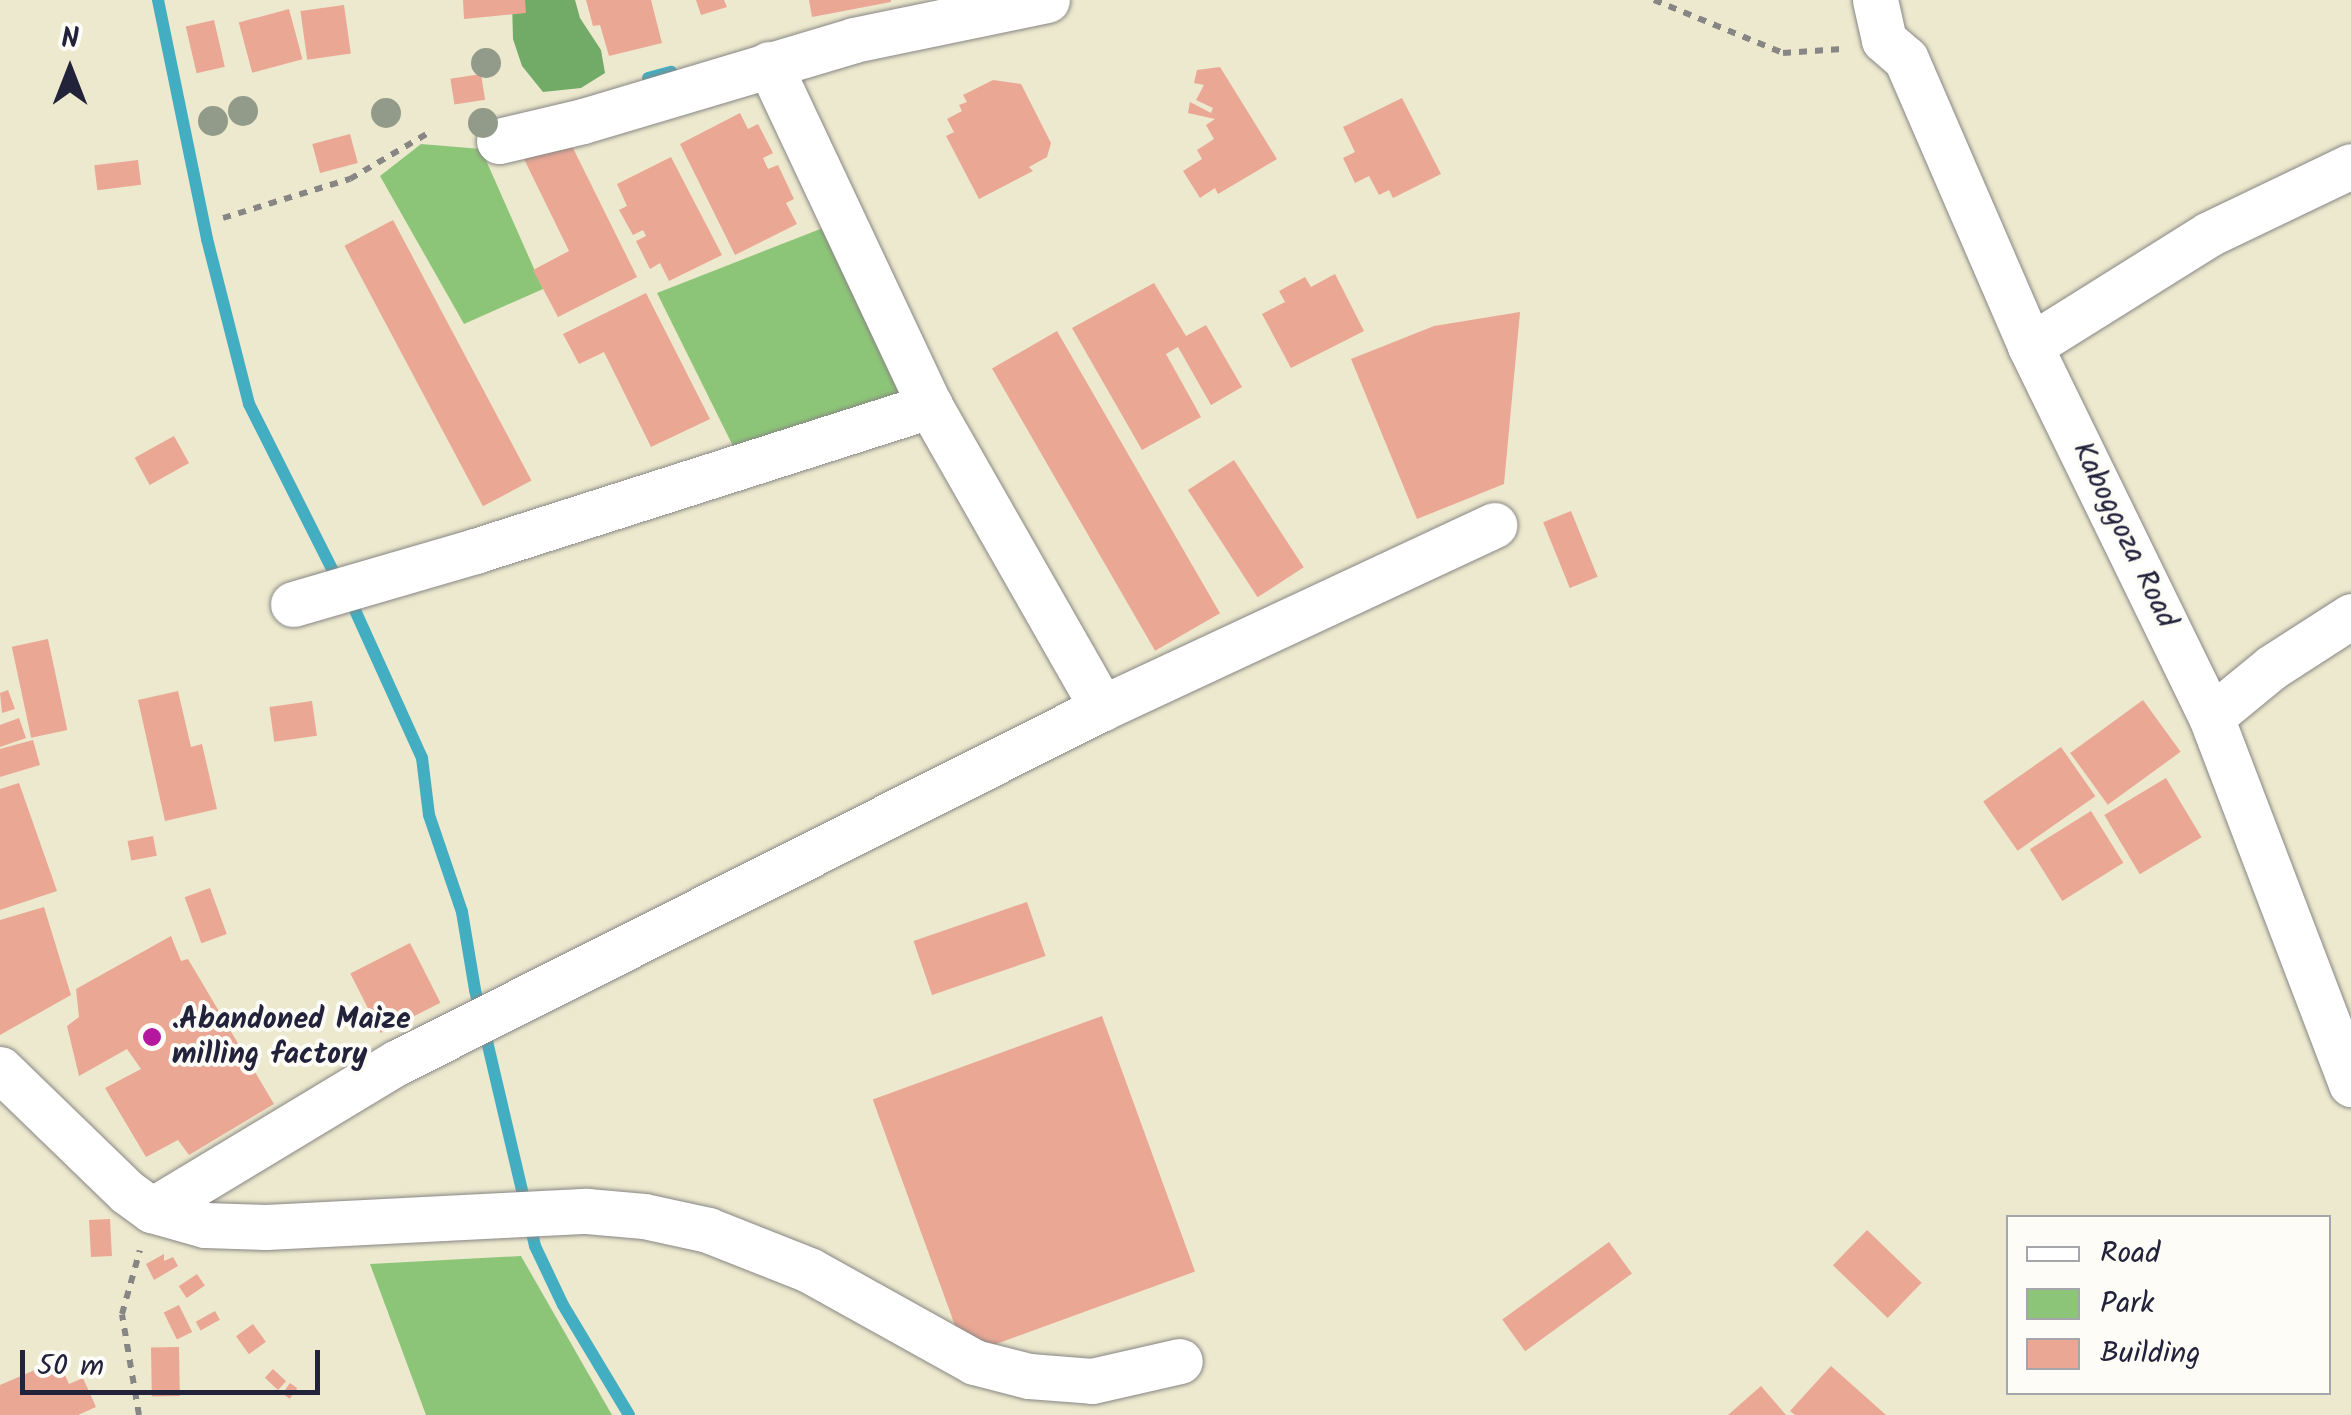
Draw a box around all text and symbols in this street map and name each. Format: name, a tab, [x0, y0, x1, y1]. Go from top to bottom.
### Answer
text: N	[61, 17, 79, 62]
north arrow	[20, 20, 120, 120]
street label: Kaboggoza Road	[2063, 436, 2185, 634]
place label: .Abandoned Maize milling factory	[172, 1002, 411, 1072]
marker: .Abandoned Maize milling factory	[141, 1026, 163, 1048]
legend	[2006, 1215, 2331, 1395]
text: Road	[2100, 1230, 2160, 1278]
text: Park	[2100, 1280, 2154, 1328]
scale bar	[25, 1330, 325, 1392]
text: Building	[2100, 1330, 2200, 1378]
text: 50 m	[37, 1343, 104, 1391]

